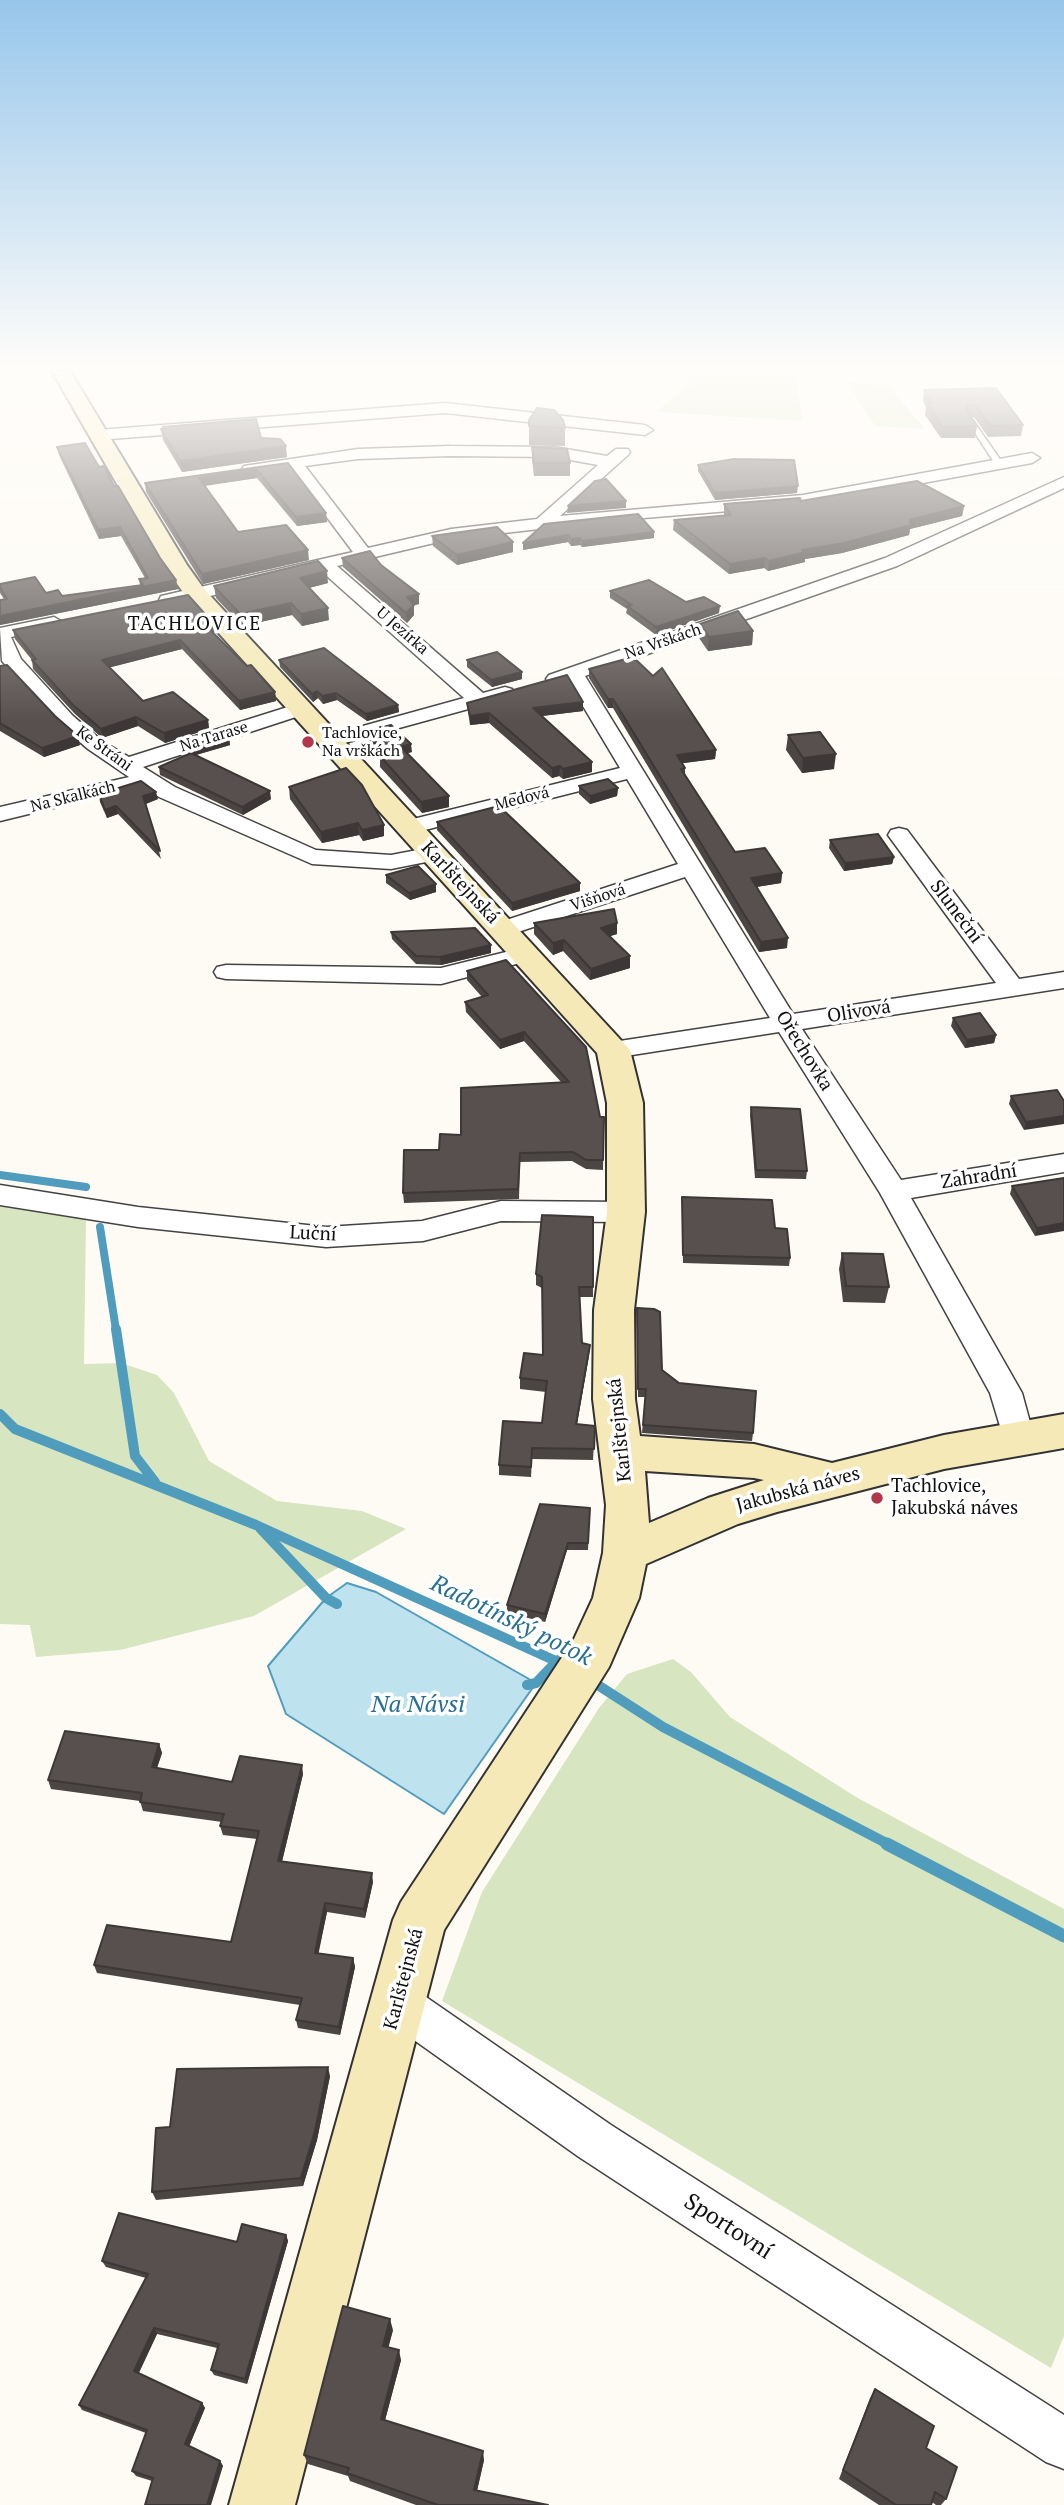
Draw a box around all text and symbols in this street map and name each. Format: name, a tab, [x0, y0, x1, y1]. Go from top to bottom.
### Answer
street label: U Jezírka	[372, 603, 432, 659]
district label: TACHLOVICE	[129, 614, 261, 636]
street label: Na Vrškách	[622, 620, 704, 664]
street label: Na Tarase	[178, 718, 250, 756]
street label: Ke Stráni	[72, 722, 136, 776]
place label: Tachlovice, Na vrškách	[322, 723, 402, 761]
marker: Tachlovice, Na vrškách	[300, 734, 316, 750]
street label: Na Skalkách	[29, 777, 117, 817]
street label: Medová	[493, 783, 551, 815]
street label: Karlštejnská	[416, 837, 504, 929]
street label: Sluneční	[925, 876, 987, 948]
street label: Višňová	[568, 880, 628, 916]
street label: Olivová	[826, 996, 892, 1028]
street label: Ořechovka	[770, 1007, 838, 1095]
street label: Zahradní	[939, 1160, 1019, 1194]
street label: Luční	[289, 1221, 337, 1247]
street label: Karlštejnská	[603, 1377, 637, 1483]
street label: Jakubská náves	[734, 1463, 862, 1517]
place label: Tachlovice, Jakubská náves	[891, 1476, 1018, 1520]
marker: Tachlovice, Jakubská náves	[869, 1490, 885, 1506]
water label: Radotínský potok	[426, 1569, 596, 1673]
water label: Na Návsi	[371, 1691, 465, 1719]
street label: Karlštejnská	[380, 1926, 428, 2032]
street label: Sportovní	[679, 2188, 777, 2266]

